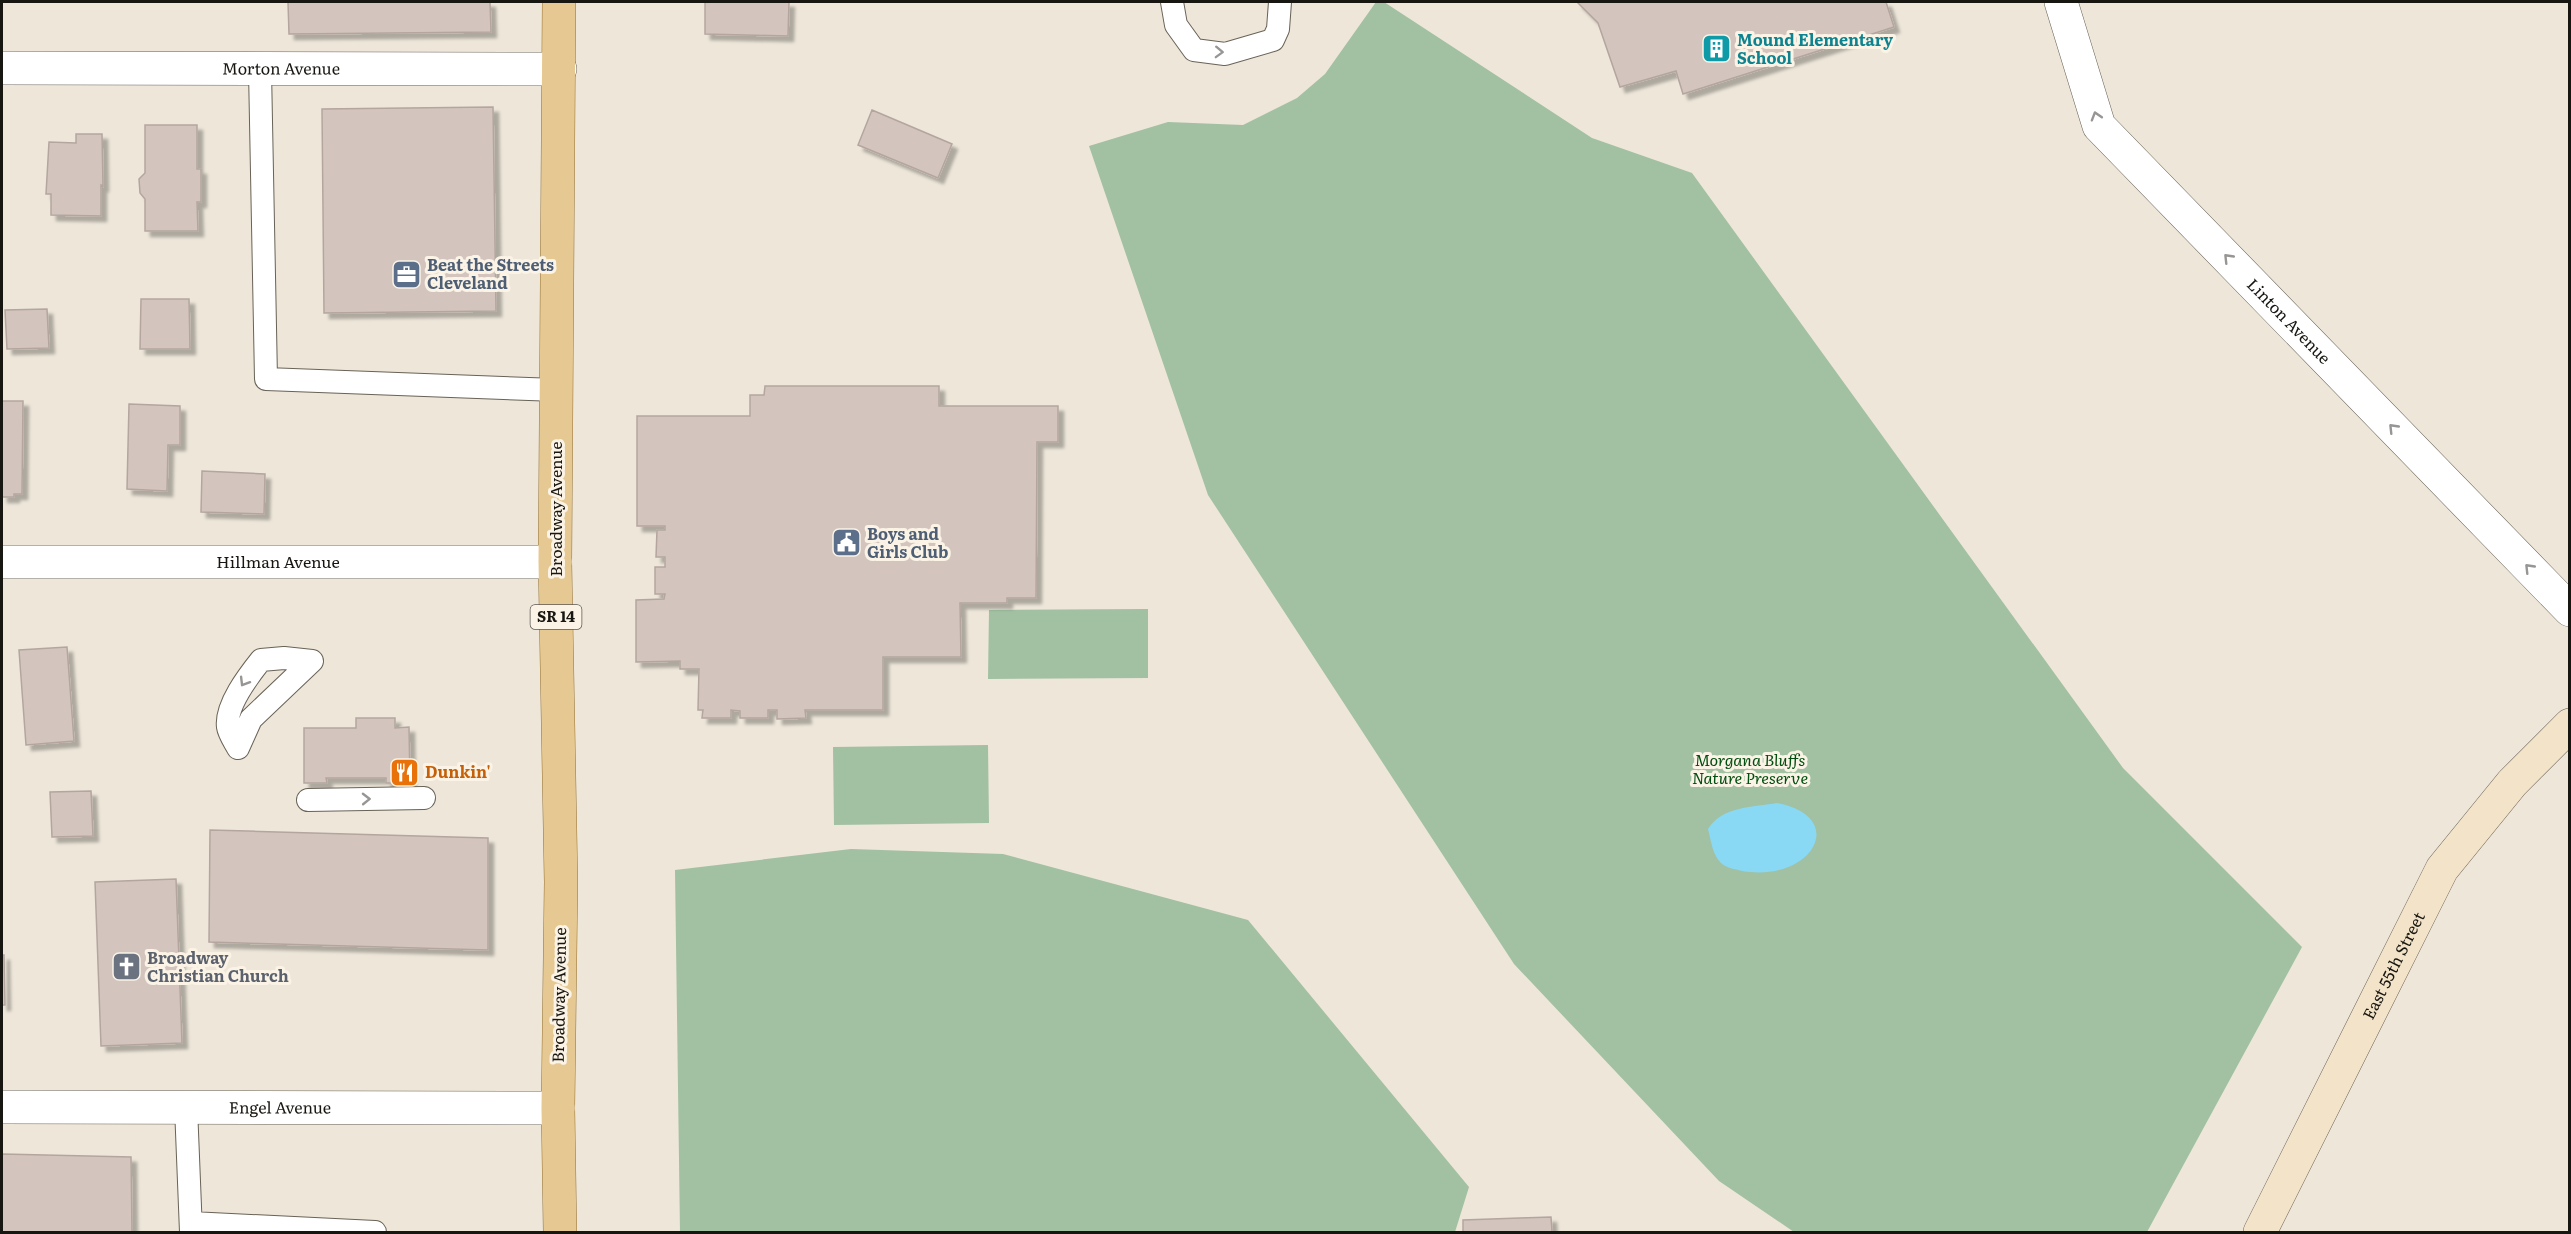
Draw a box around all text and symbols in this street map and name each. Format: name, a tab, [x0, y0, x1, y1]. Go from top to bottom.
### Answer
place label: Mound Elementary School	[1737, 27, 1893, 69]
building icon: Mound Elementary School	[1700, 33, 1732, 65]
one-way arrow	[1214, 46, 1223, 59]
street label: Morton Avenue	[222, 55, 340, 80]
one-way arrow	[2091, 111, 2103, 122]
place label: Beat the Streets Cleveland	[427, 252, 554, 294]
one-way arrow	[2224, 255, 2235, 266]
office icon: Beat the Streets Cleveland	[390, 258, 422, 290]
street label: Linton Avenue	[2242, 272, 2337, 369]
one-way arrow	[2389, 425, 2400, 435]
street label: Broadway Avenue	[543, 441, 567, 577]
place label: Boys and Girls Club	[867, 521, 948, 563]
public building icon: Boys and Girls Club	[830, 527, 862, 559]
street label: Hillman Avenue	[216, 549, 340, 573]
one-way arrow	[2525, 564, 2536, 575]
road number: SR 14	[530, 605, 582, 629]
one-way arrow	[241, 676, 252, 687]
park label: Morgana Bluffs Nature Preserve	[1692, 747, 1808, 789]
restaurant icon: Dunkin'	[388, 756, 420, 788]
place label: Dunkin'	[425, 759, 491, 783]
one-way arrow	[361, 793, 370, 805]
street label: East 55th Street	[2356, 907, 2430, 1023]
street label: Broadway Avenue	[545, 927, 571, 1063]
place label: Broadway Christian Church	[147, 945, 289, 987]
church icon: Broadway Christian Church	[110, 951, 142, 983]
street label: Engel Avenue	[229, 1094, 331, 1119]

